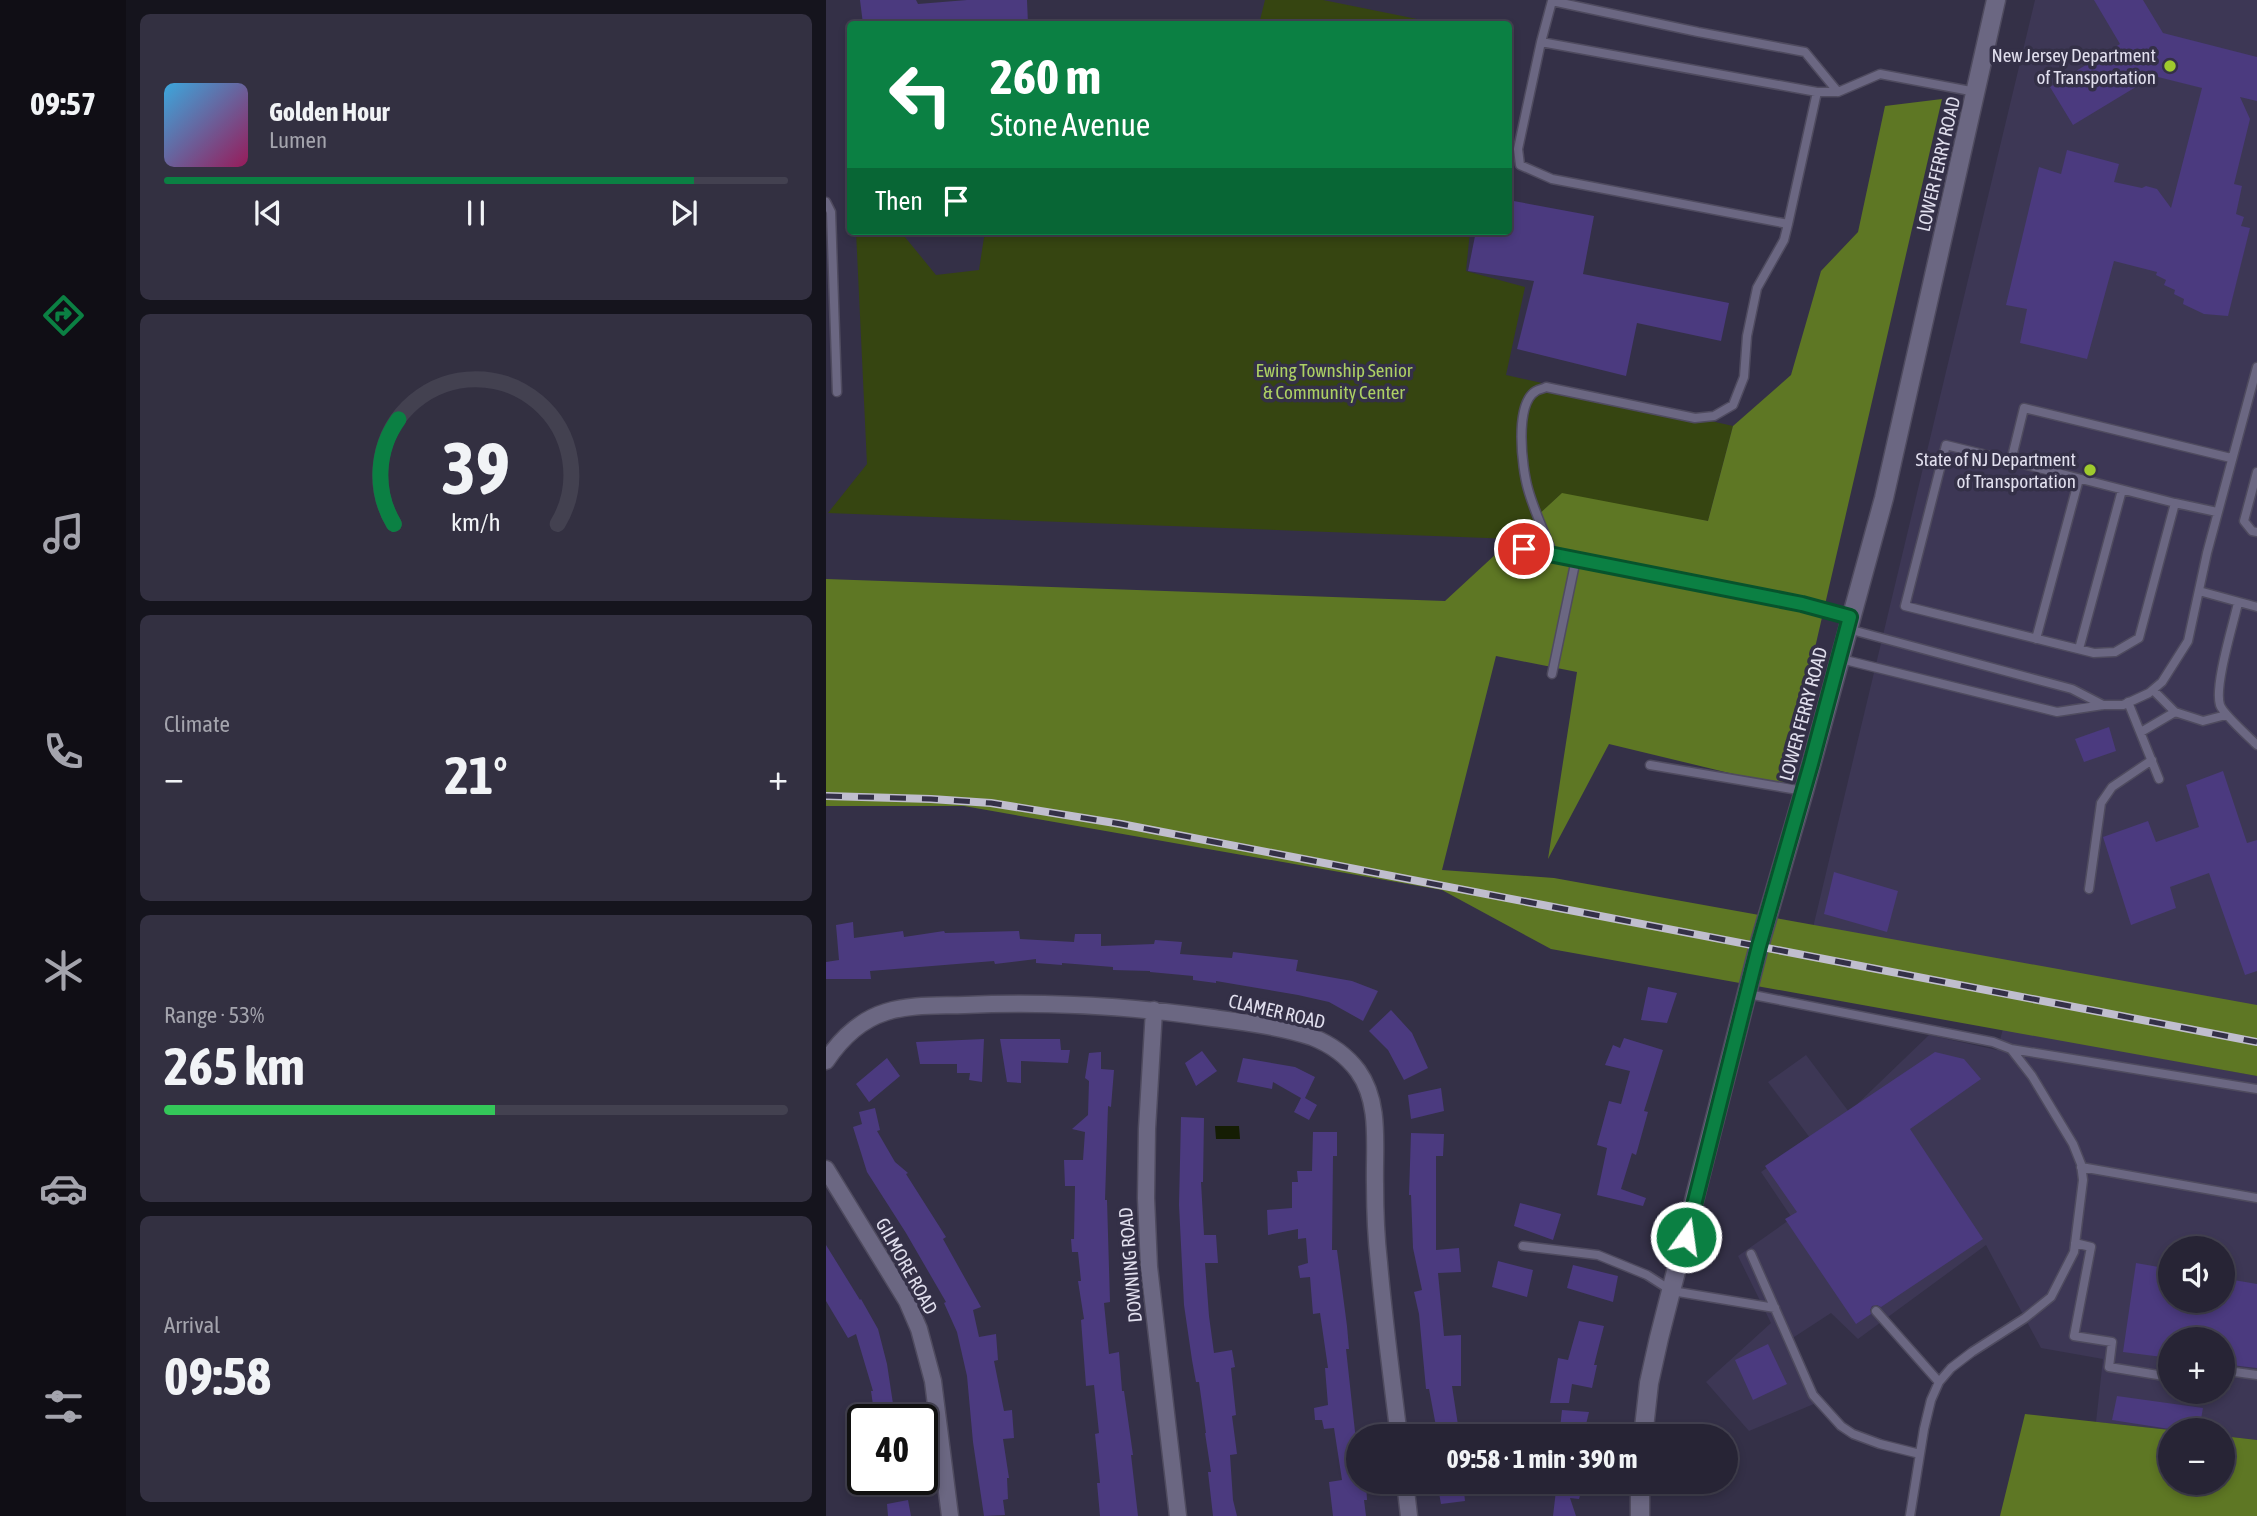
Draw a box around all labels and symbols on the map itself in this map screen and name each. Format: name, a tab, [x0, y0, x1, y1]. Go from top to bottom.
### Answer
place label: New Jersey Department of Transportation	[1992, 44, 2156, 88]
marker: New Jersey Department of Transportation	[2162, 58, 2178, 74]
street label: LOWER FERRY ROAD	[1912, 94, 1964, 234]
park label: Ewing Township Senior & Community Center	[1256, 359, 1413, 403]
place label: State of NJ Department of Transportation	[1916, 448, 2076, 492]
marker: State of NJ Department of Transportation	[2082, 462, 2098, 478]
pin	[1494, 519, 1554, 579]
street label: LOWER FERRY ROAD	[1775, 645, 1831, 783]
street label: CLAMER ROAD	[1227, 989, 1327, 1033]
position arrow	[1649, 1200, 1723, 1274]
street label: DOWNING ROAD	[1114, 1206, 1146, 1324]
street label: GILMORE ROAD	[872, 1214, 942, 1318]
speed limit sign: 40	[847, 1404, 938, 1495]

